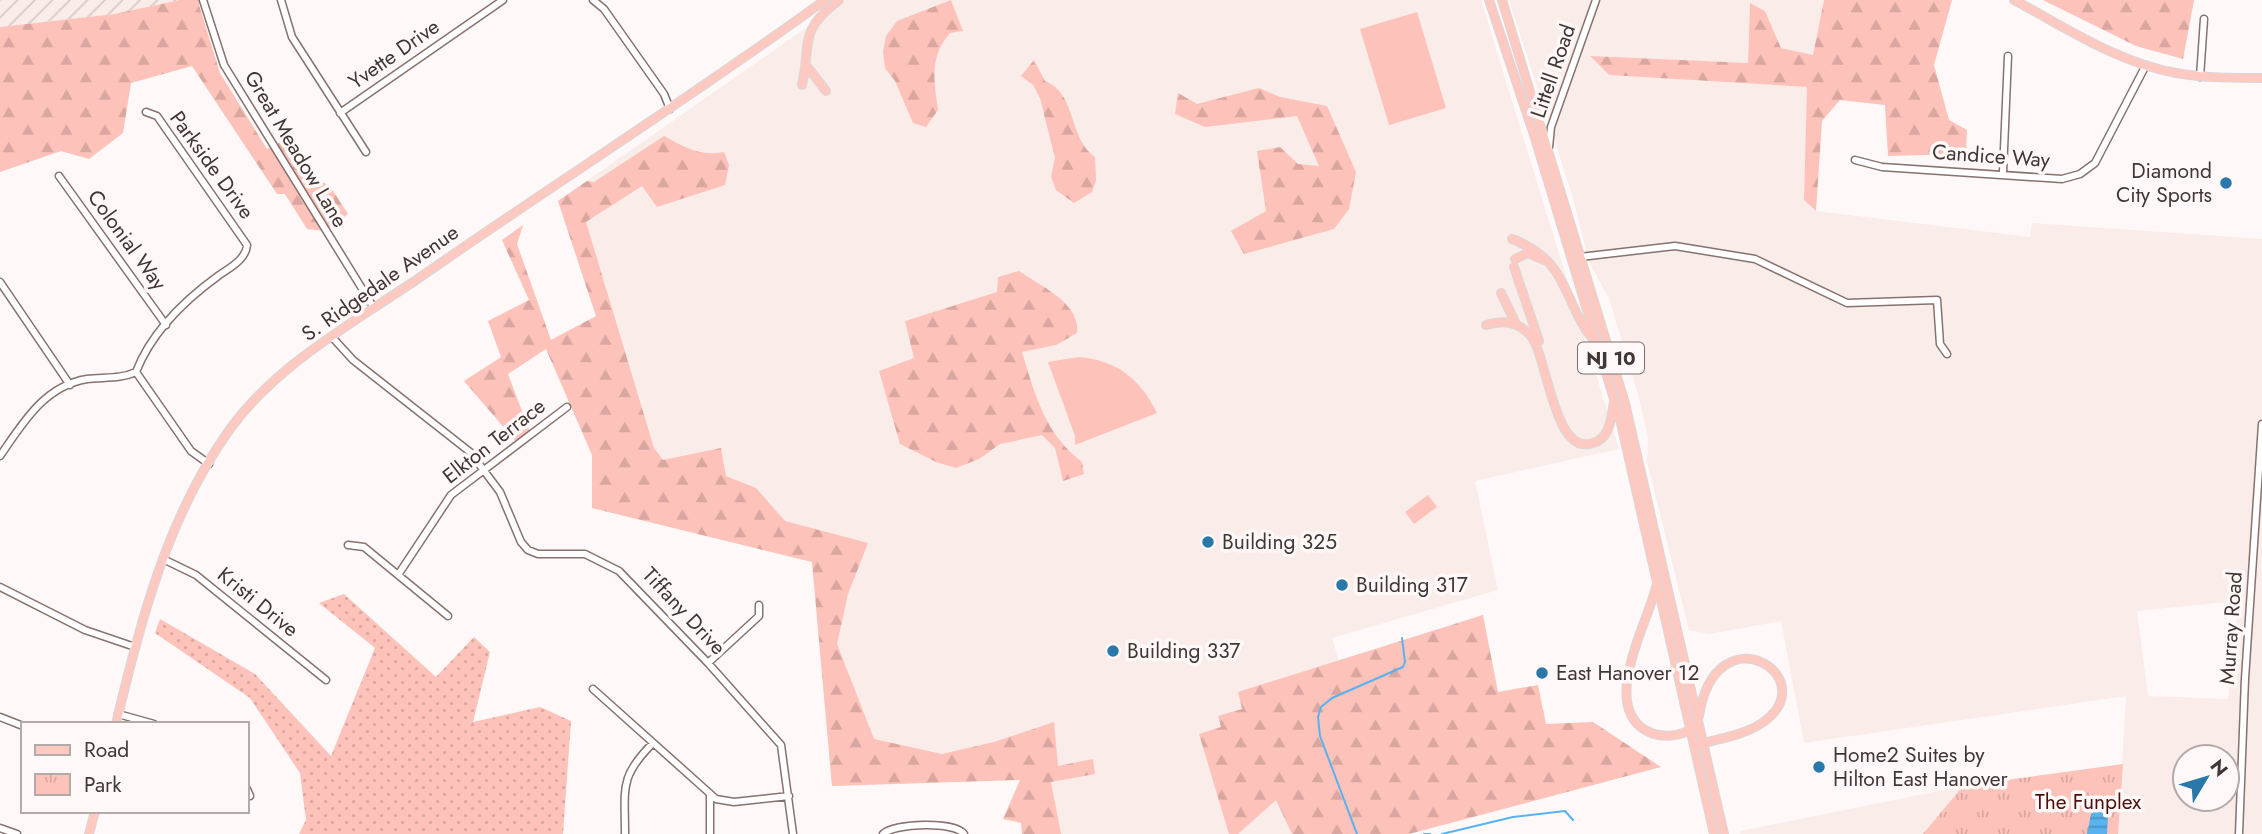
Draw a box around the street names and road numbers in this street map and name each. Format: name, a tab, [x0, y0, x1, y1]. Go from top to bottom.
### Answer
street label: Yvette Drive	[342, 12, 446, 96]
street label: Littell Road	[1523, 20, 1583, 122]
street label: Great Meadow Lane	[237, 65, 355, 233]
street label: Parkside Drive	[163, 105, 262, 225]
street label: Candice Way	[1931, 137, 2052, 175]
street label: Colonial Way	[80, 184, 174, 297]
street label: S. Ridgedale Avenue	[295, 217, 465, 348]
road number: NJ 10	[1578, 342, 1644, 374]
street label: Elkton Terrace	[436, 391, 552, 491]
street label: Kristi Drive	[211, 560, 305, 644]
street label: Tiffany Drive	[635, 560, 733, 662]
street label: Murray Road	[2212, 570, 2250, 686]

